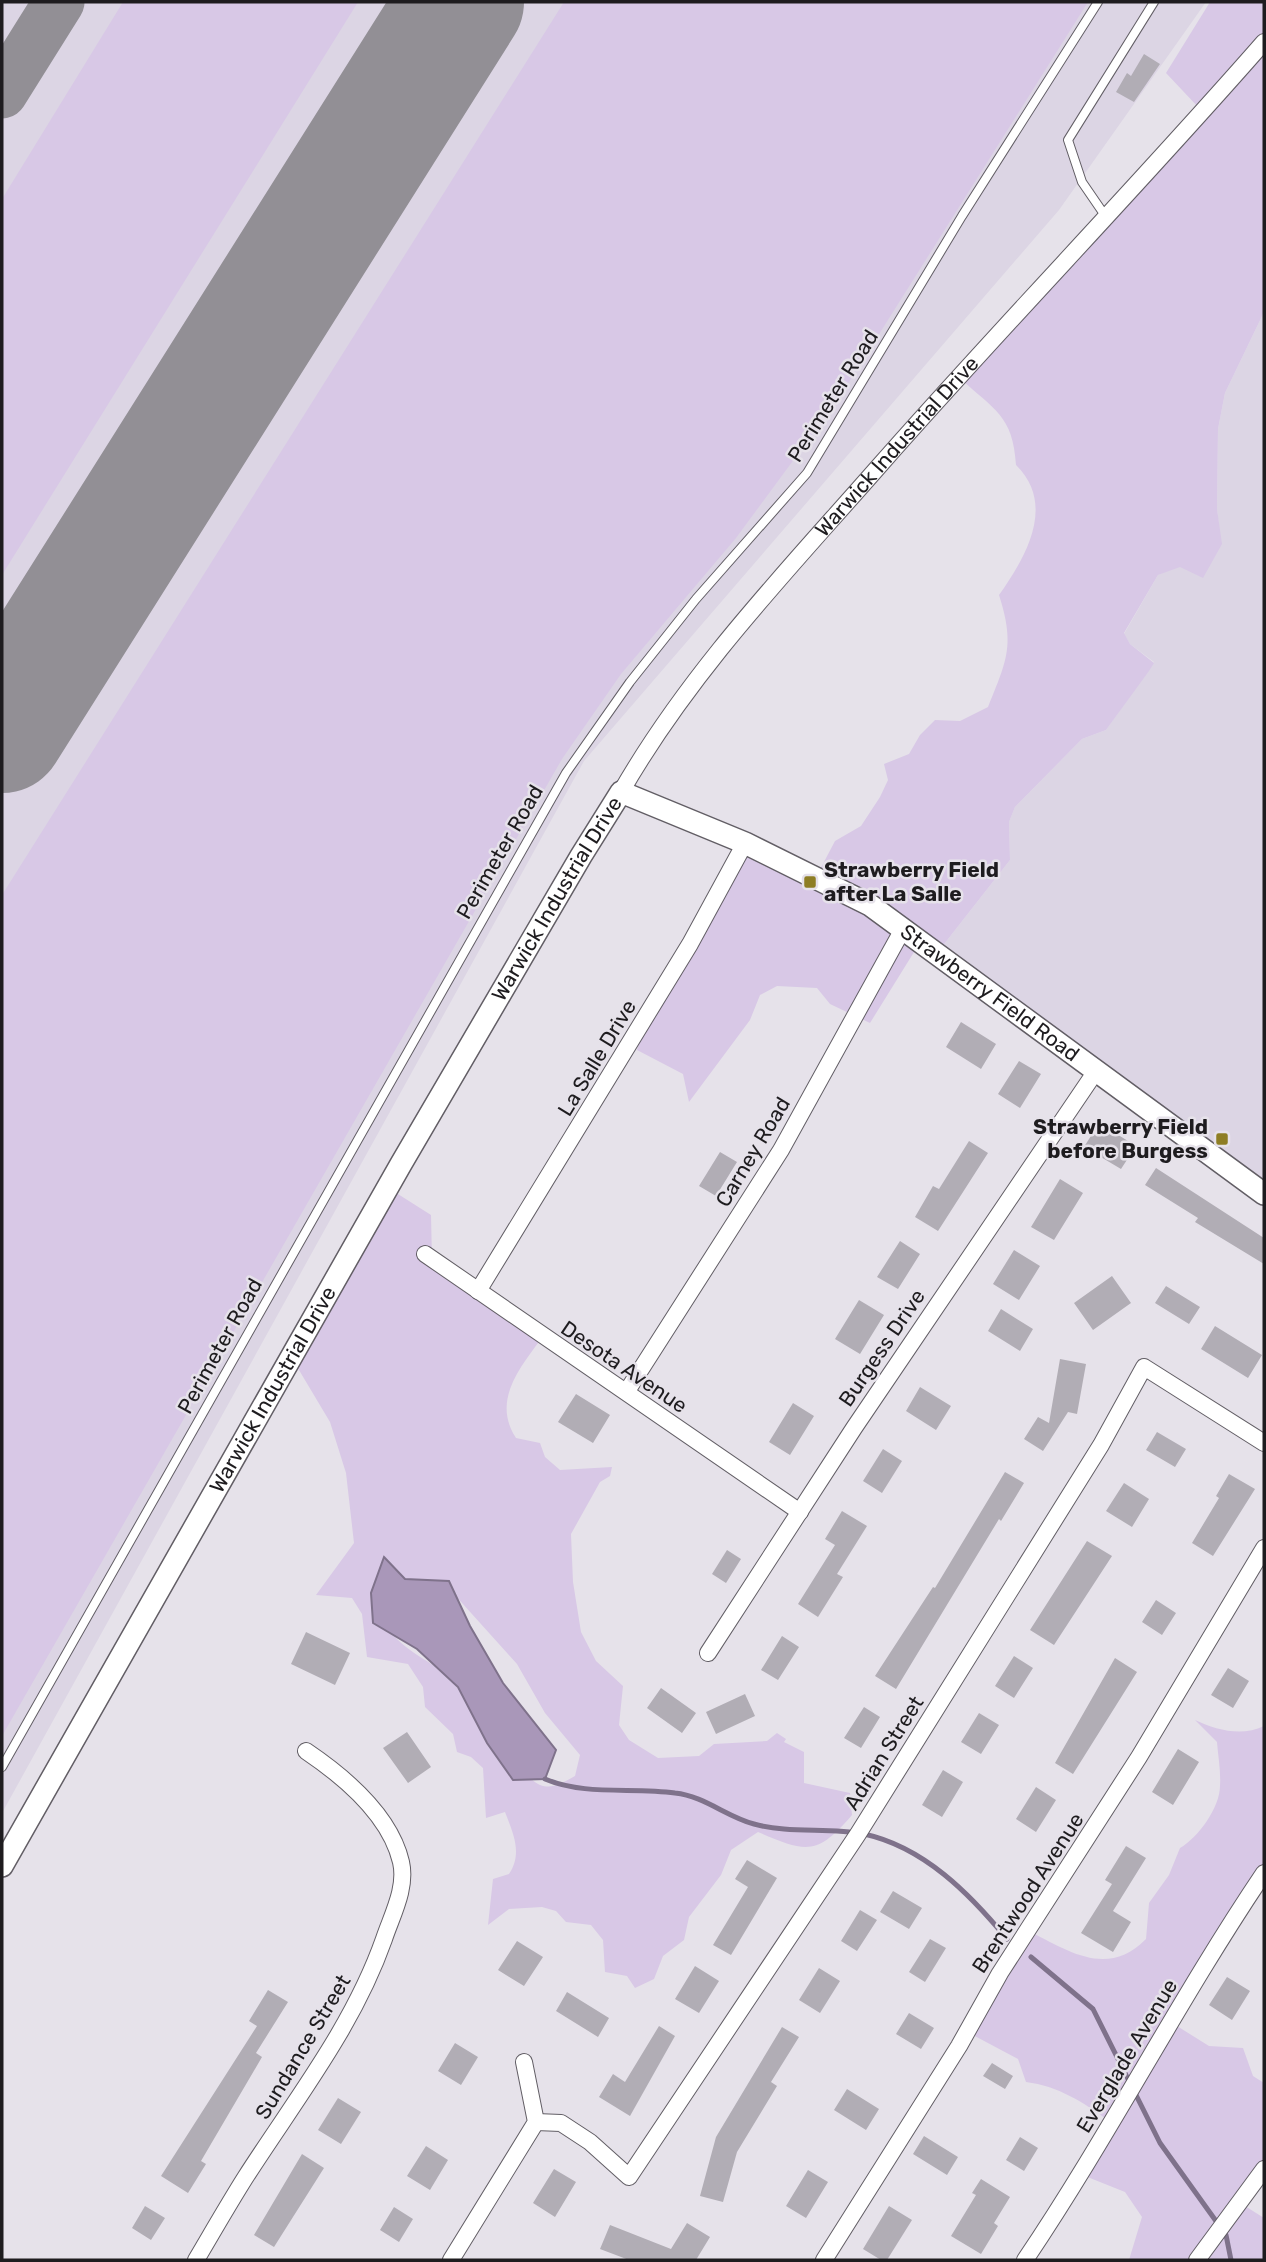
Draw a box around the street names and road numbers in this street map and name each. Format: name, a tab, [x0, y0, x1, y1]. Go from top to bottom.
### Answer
street label: Perimeter Road	[782, 325, 883, 466]
street label: Warwick Industrial Drive	[809, 351, 984, 542]
street label: Perimeter Road	[451, 780, 548, 923]
street label: Warwick Industrial Drive	[486, 792, 627, 1005]
street label: Strawberry Field Road	[896, 919, 1085, 1066]
street label: La Salle Drive	[552, 995, 641, 1120]
street label: Carney Road	[710, 1092, 795, 1211]
street label: Perimeter Road	[172, 1274, 267, 1418]
street label: Warwick Industrial Drive	[204, 1282, 341, 1497]
street label: Burgess Drive	[833, 1284, 930, 1411]
street label: Desota Avenue	[556, 1315, 692, 1418]
street label: Adrian Street	[839, 1691, 929, 1814]
street label: Brentwood Avenue	[967, 1808, 1089, 1977]
street label: Sundance Street	[250, 1970, 356, 2124]
street label: Everglade Avenue	[1071, 1974, 1182, 2137]

